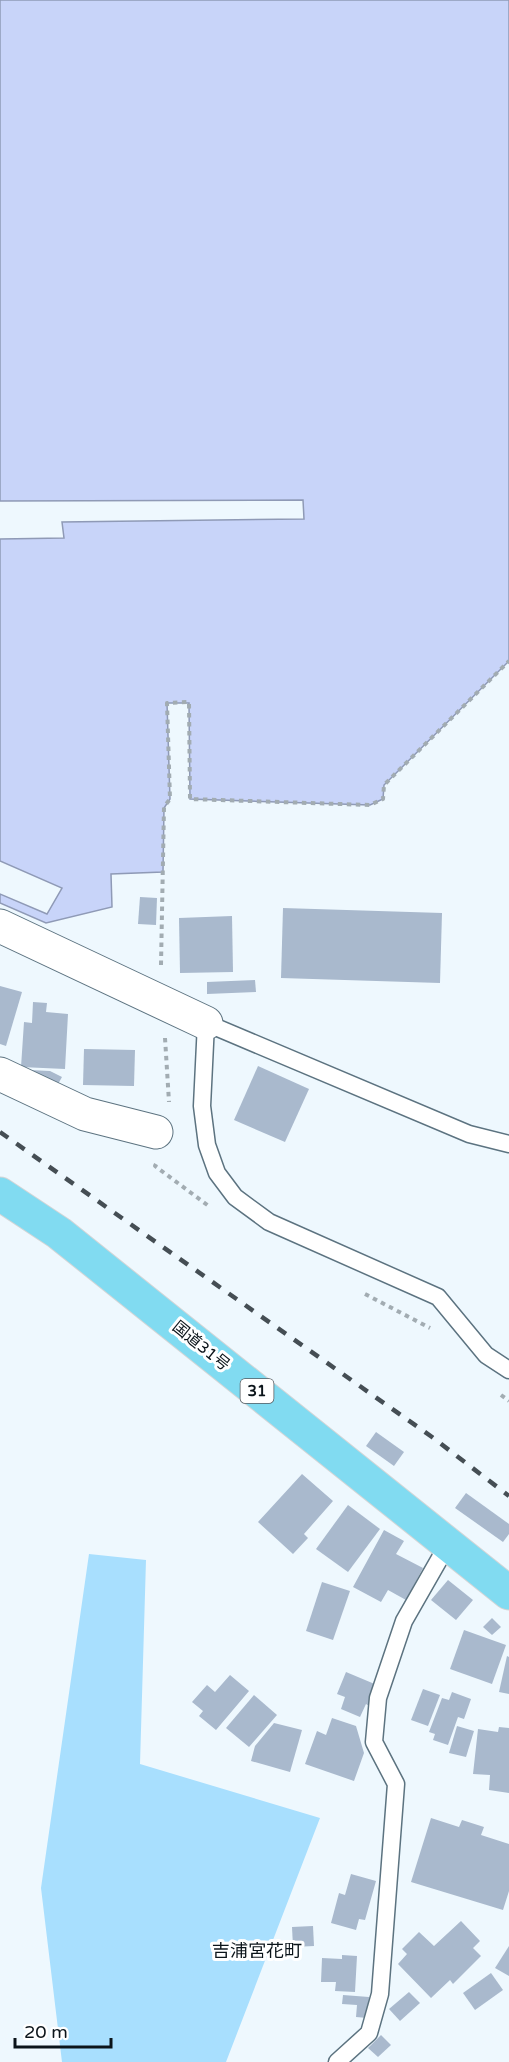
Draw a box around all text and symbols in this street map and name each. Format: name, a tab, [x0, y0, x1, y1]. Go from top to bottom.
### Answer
street label: 国道31号	[168, 1317, 234, 1375]
road number: 31	[240, 1379, 274, 1403]
district label: 吉浦宮花町	[212, 1940, 302, 1962]
scale bar	[15, 2011, 111, 2049]
text: 20 m	[24, 2021, 68, 2043]

